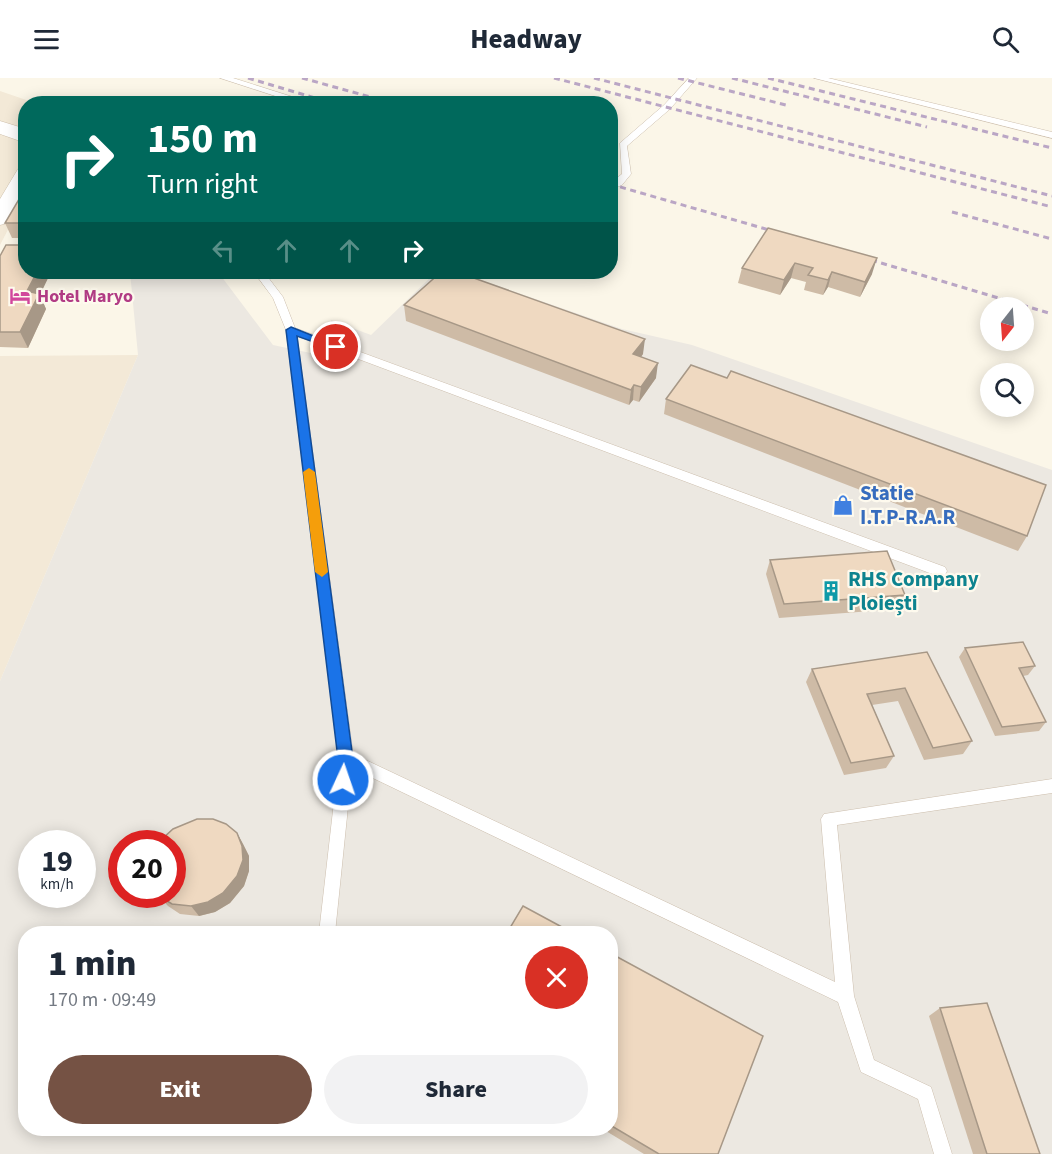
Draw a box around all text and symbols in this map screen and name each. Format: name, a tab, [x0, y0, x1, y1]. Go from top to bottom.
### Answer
text: Headway	[470, 20, 582, 59]
icon: menu	[30, 23, 63, 56]
icon: search	[989, 23, 1022, 56]
text: 150 m	[147, 109, 258, 169]
icon: right	[48, 120, 126, 198]
text: Turn right	[147, 165, 258, 204]
icon: left	[207, 234, 240, 267]
icon: ahead	[270, 234, 303, 267]
icon: ahead	[333, 234, 366, 267]
icon: right	[396, 234, 429, 267]
hotel icon: Hotel Maryo	[8, 284, 32, 308]
place label: Hotel Maryo	[37, 284, 133, 309]
north arrow	[980, 297, 1034, 351]
map controls	[980, 297, 1034, 417]
pin	[310, 321, 361, 372]
icon: arrive	[319, 330, 352, 363]
button: search	[980, 363, 1034, 417]
place label: Statie I.T.P-R.A.R	[860, 478, 956, 532]
shop icon: Statie I.T.P-R.A.R	[831, 493, 855, 517]
place label: RHS Company Ploiești	[848, 564, 979, 618]
building icon: RHS Company Ploiești	[819, 579, 843, 603]
position arrow	[311, 748, 375, 812]
speed limit sign: 20	[108, 830, 186, 908]
text: 19	[41, 840, 73, 883]
text: km/h	[40, 874, 74, 895]
text: 1 min	[48, 938, 136, 989]
button: close	[525, 946, 588, 1009]
text: 170 m · 09:49	[48, 986, 156, 1014]
button: Exit	[48, 1055, 312, 1124]
button: Share	[324, 1055, 588, 1124]

